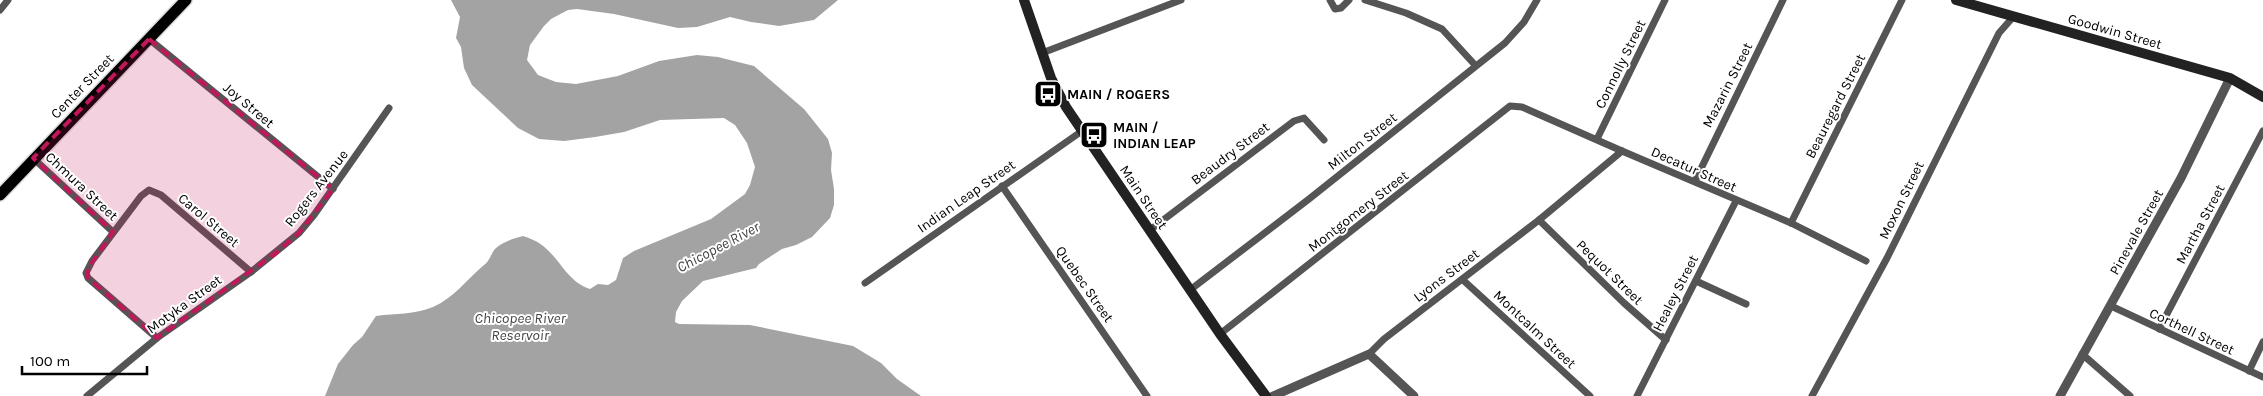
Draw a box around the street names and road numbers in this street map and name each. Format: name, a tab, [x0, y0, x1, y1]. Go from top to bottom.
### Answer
street label: Goodwin Street	[2066, 10, 2164, 53]
street label: Connolly Street	[1592, 17, 1649, 111]
street label: Mazarin Street	[1699, 40, 1756, 131]
street label: Center Street	[47, 50, 117, 122]
street label: Beauregard Street	[1802, 51, 1869, 161]
street label: Joy Street	[220, 79, 278, 132]
street label: Milton Street	[1324, 109, 1400, 174]
street label: Beaudry Street	[1188, 118, 1273, 188]
street label: Decatur Street	[1648, 143, 1739, 196]
street label: Rogers Avenue	[281, 146, 352, 230]
street label: Chmura Street	[42, 148, 122, 224]
street label: Indian Leap Street	[914, 156, 1019, 237]
street label: Moxon Street	[1875, 159, 1928, 242]
street label: Main Street	[1116, 162, 1171, 233]
street label: Montgomery Street	[1305, 167, 1412, 256]
street label: Martha Street	[2172, 181, 2229, 267]
street label: Pinevale Street	[2106, 187, 2167, 278]
street label: Carol Street	[175, 190, 243, 251]
street label: Pequot Street	[1573, 236, 1647, 308]
street label: Quebec Street	[1052, 243, 1117, 326]
street label: Lyons Street	[1410, 245, 1483, 306]
street label: Healey Street	[1649, 252, 1702, 334]
street label: Motyka Street	[143, 271, 225, 337]
street label: Montcalm Street	[1490, 287, 1580, 372]
street label: Corthell Street	[2147, 304, 2237, 359]

